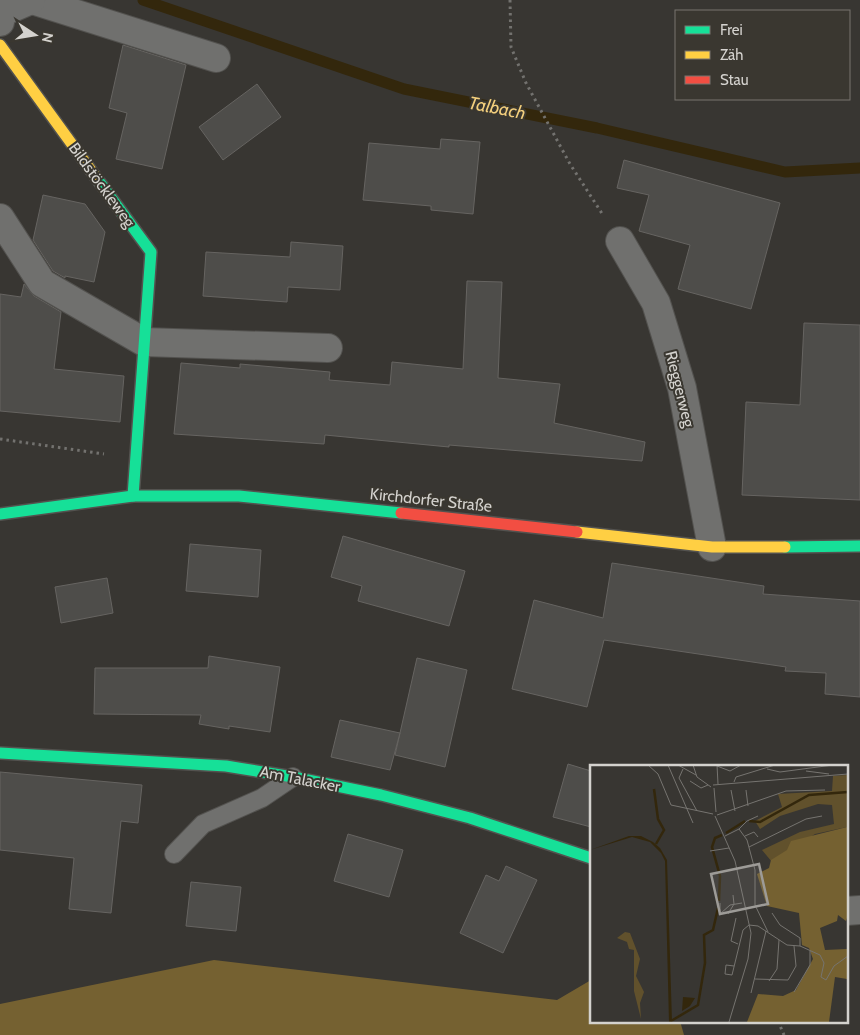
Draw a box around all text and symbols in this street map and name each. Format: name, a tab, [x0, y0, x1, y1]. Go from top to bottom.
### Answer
north arrow	[10, 10, 60, 60]
legend	[675, 10, 850, 100]
text: Frei	[720, 21, 743, 39]
text: N	[38, 31, 58, 44]
text: Zäh	[720, 46, 743, 64]
text: Stau	[720, 71, 749, 89]
water label: Talbach	[467, 92, 527, 124]
street label: Bildstöckleweg	[65, 139, 140, 232]
street label: Rieggerweg	[661, 349, 699, 430]
street label: Kirchdorfer Straße	[369, 484, 493, 516]
street label: Am Talacker	[258, 762, 343, 796]
inset map	[590, 765, 848, 1022]

